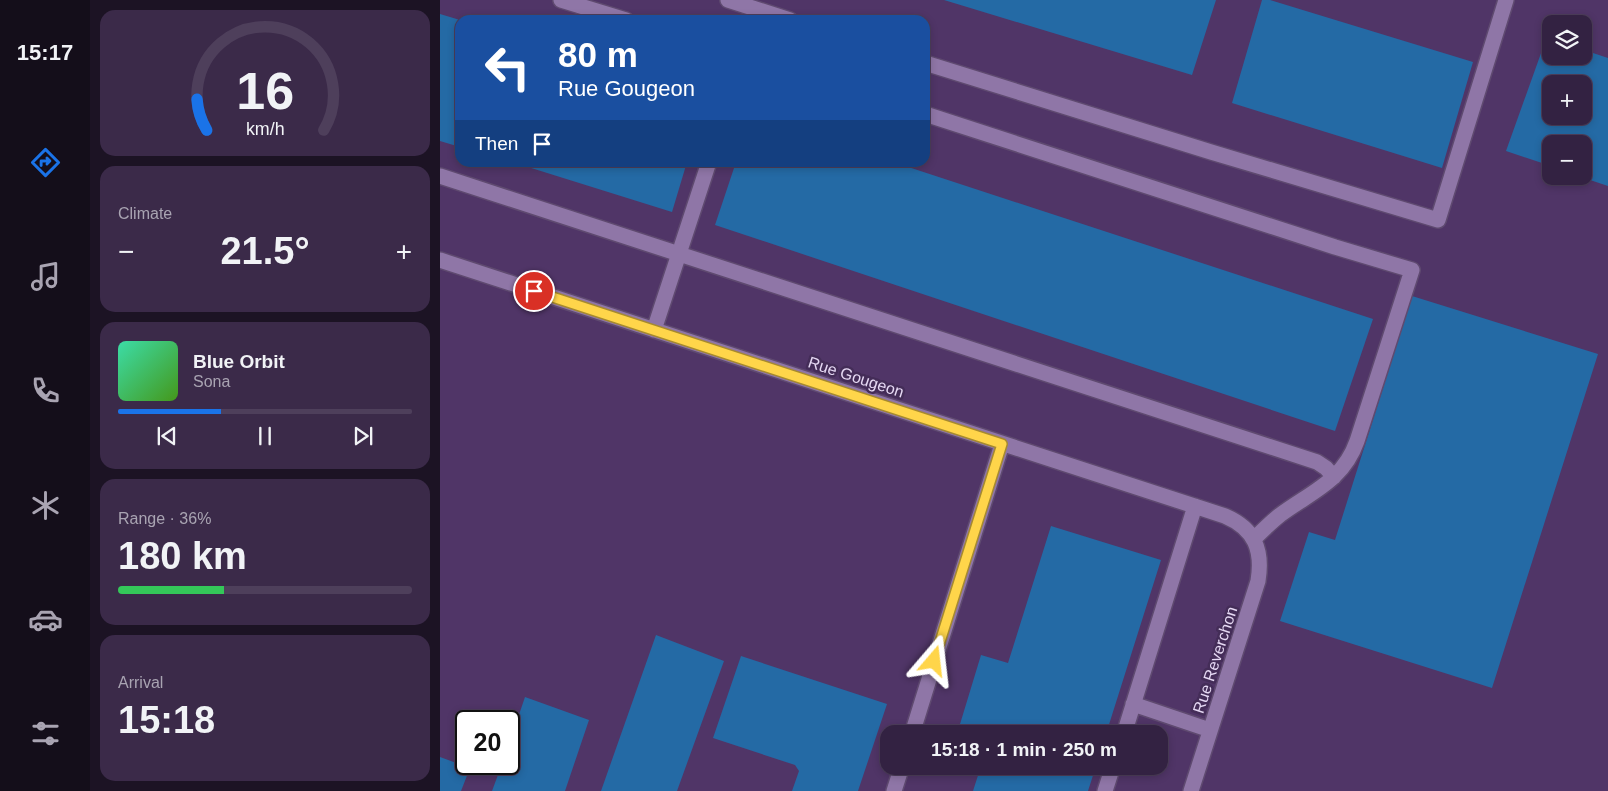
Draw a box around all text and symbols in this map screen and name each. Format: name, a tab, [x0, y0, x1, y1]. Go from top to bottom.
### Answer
map controls	[1542, 15, 1592, 185]
button: layers	[1542, 15, 1592, 65]
icon: left	[475, 35, 540, 100]
text: 80 m	[558, 35, 638, 74]
text: 15:17	[17, 40, 73, 65]
text: 16	[236, 62, 294, 120]
button: +	[1542, 75, 1592, 125]
text: Rue Gougeon	[558, 76, 695, 101]
text: km/h	[246, 119, 284, 139]
icon: arrive	[528, 130, 556, 158]
text: Then	[475, 133, 518, 154]
button: −	[1542, 135, 1592, 185]
icon: directions	[28, 145, 63, 180]
text: Climate	[118, 205, 172, 222]
text: 21.5°	[220, 230, 310, 272]
text: −	[118, 236, 134, 267]
text: +	[396, 236, 412, 267]
icon: music	[28, 259, 63, 294]
pin	[513, 270, 555, 312]
icon: arrive	[520, 277, 548, 305]
text: Blue Orbit	[193, 351, 285, 372]
street label: Rue Gougeon	[806, 354, 906, 400]
icon: phone	[28, 373, 63, 408]
text: Sona	[193, 373, 230, 390]
icon: previous	[153, 422, 181, 450]
icon: pause	[251, 422, 279, 450]
icon: next	[349, 422, 377, 450]
icon: climate	[28, 488, 63, 523]
text: Range · 36%	[118, 510, 211, 527]
text: 180 km	[118, 535, 247, 577]
icon: car	[28, 602, 63, 637]
street label: Rue Reverchon	[1190, 605, 1240, 715]
position arrow	[907, 634, 959, 686]
text: Arrival	[118, 674, 163, 691]
text: 15:18	[118, 699, 215, 741]
speed limit sign: 20	[455, 710, 520, 775]
icon: filters	[28, 716, 63, 751]
text: 15:18 · 1 min · 250 m	[931, 739, 1117, 760]

